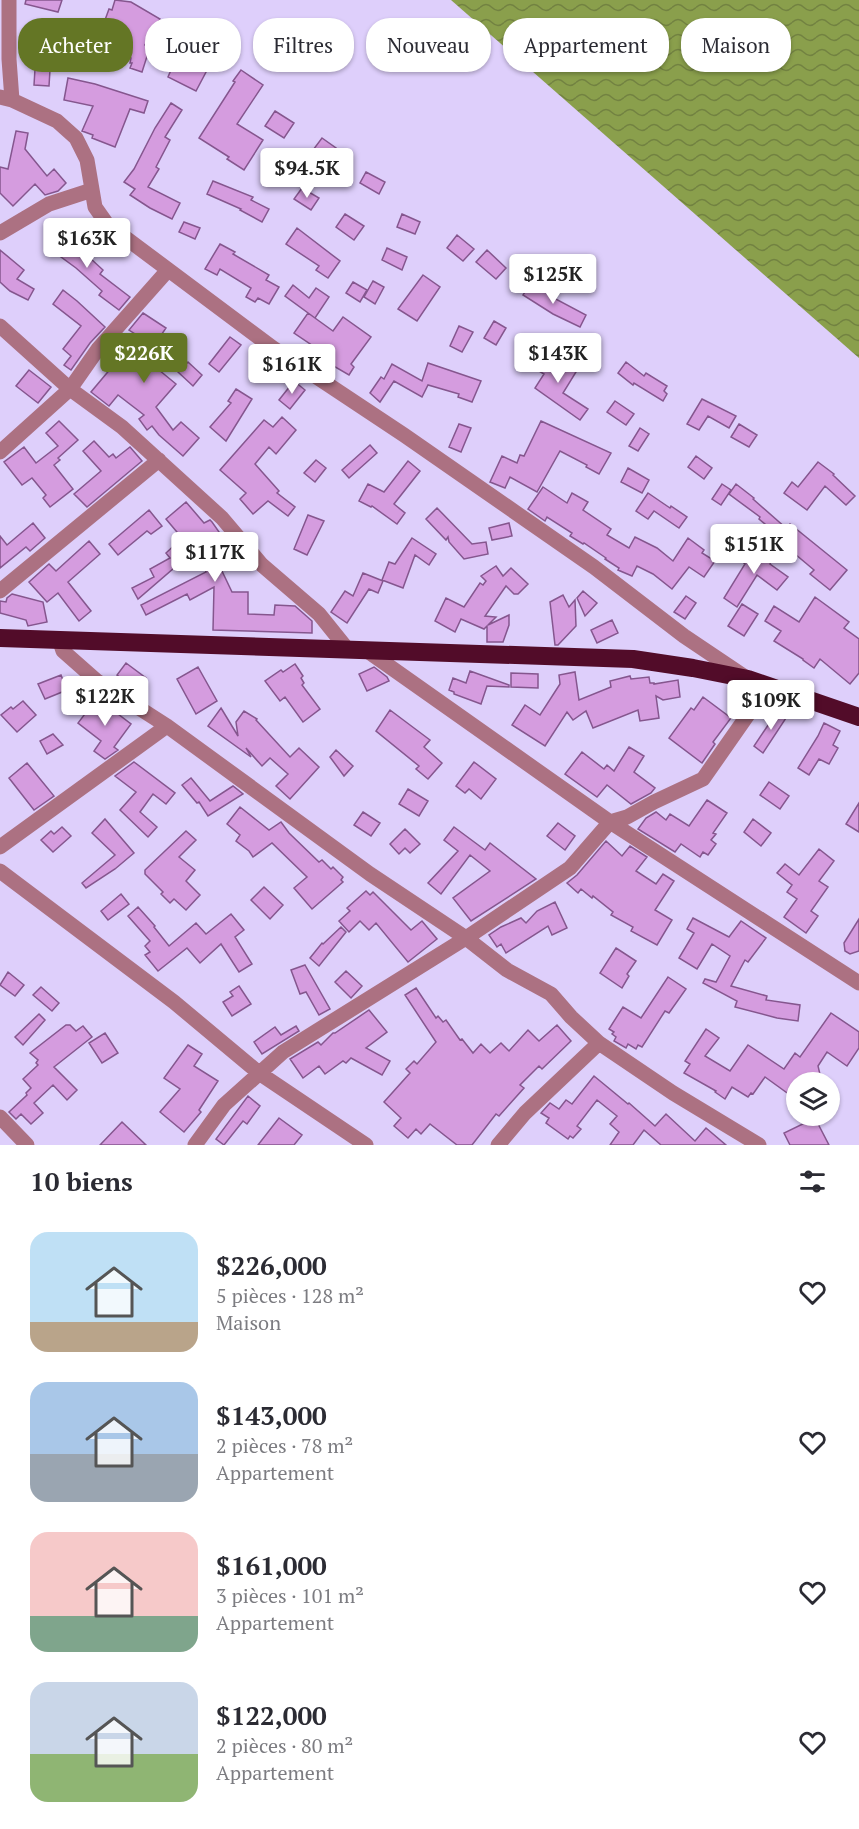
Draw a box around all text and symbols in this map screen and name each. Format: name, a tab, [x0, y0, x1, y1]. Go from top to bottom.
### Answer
chip: Acheter	[18, 18, 133, 72]
chip: Louer	[145, 18, 241, 72]
chip: Filtres	[253, 18, 354, 72]
chip: Nouveau	[366, 18, 491, 72]
chip: Appartement	[503, 18, 669, 72]
chip: Maison	[681, 18, 791, 72]
pin: $94.5K	[258, 148, 356, 199]
text: $94.5K	[274, 154, 340, 181]
pin: $163K	[45, 218, 129, 269]
text: $163K	[57, 224, 117, 251]
pin: $125K	[511, 254, 595, 305]
text: $125K	[523, 260, 583, 287]
pin: $226K	[102, 333, 186, 384]
pin: $143K	[516, 333, 600, 384]
text: $226K	[114, 339, 174, 366]
text: $143K	[528, 339, 588, 366]
pin: $161K	[250, 344, 334, 395]
text: $161K	[262, 350, 322, 377]
pin: $151K	[712, 524, 796, 575]
text: $151K	[724, 530, 784, 557]
pin: $117K	[173, 532, 257, 583]
text: $117K	[185, 538, 245, 565]
pin: $122K	[63, 676, 147, 727]
pin: $109K	[729, 680, 813, 731]
text: $122K	[75, 682, 135, 709]
text: $109K	[741, 686, 801, 713]
map controls	[786, 1072, 840, 1126]
button: layers	[786, 1072, 840, 1126]
text: 10 biens	[30, 1164, 133, 1198]
icon: filters	[796, 1165, 829, 1198]
text: $226,000	[216, 1248, 327, 1282]
icon: home	[78, 1256, 150, 1328]
icon: heart	[796, 1276, 829, 1309]
text: 5 pièces · 128 m²	[216, 1282, 364, 1309]
text: Maison	[216, 1309, 281, 1336]
text: $143,000	[216, 1398, 327, 1432]
icon: home	[78, 1406, 150, 1478]
icon: heart	[796, 1426, 829, 1459]
text: 2 pièces · 78 m²	[216, 1432, 353, 1459]
text: Appartement	[216, 1459, 334, 1486]
text: $161,000	[216, 1548, 327, 1582]
icon: home	[78, 1556, 150, 1628]
icon: heart	[796, 1576, 829, 1609]
text: 3 pièces · 101 m²	[216, 1582, 364, 1609]
text: Appartement	[216, 1609, 334, 1636]
text: $122,000	[216, 1698, 327, 1732]
icon: home	[78, 1706, 150, 1778]
icon: heart	[796, 1726, 829, 1759]
text: 2 pièces · 80 m²	[216, 1732, 353, 1759]
text: Appartement	[216, 1759, 334, 1786]

